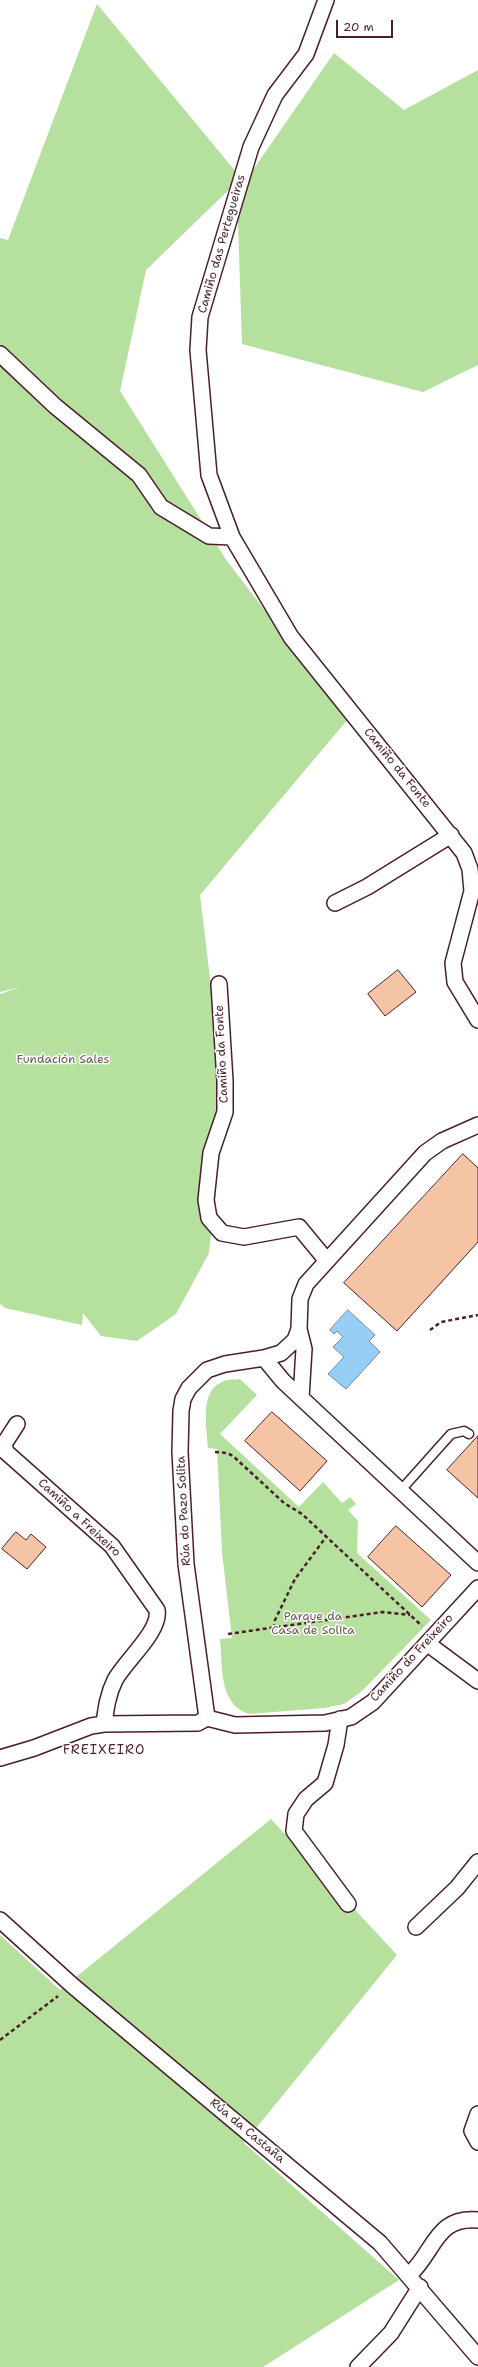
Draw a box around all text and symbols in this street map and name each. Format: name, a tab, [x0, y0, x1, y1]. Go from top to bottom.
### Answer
scale bar	[338, 12, 395, 38]
text: 20 m	[343, 19, 374, 35]
street label: Camiño das Pertegueiras	[195, 173, 249, 315]
street label: Camiño da Fonte	[360, 725, 434, 811]
street label: Camiño da Fonte	[212, 1005, 232, 1103]
park label: Fundación Sales	[16, 1053, 110, 1067]
street label: Rúa do Pazo Solita	[174, 1456, 194, 1566]
street label: Camiño a Freixeiro	[35, 1476, 123, 1560]
park label: Parque da Casa de Solita	[271, 1610, 355, 1638]
street label: Camiño do Freixeiro	[368, 1611, 456, 1705]
district label: FREIXEIRO	[63, 1743, 145, 1759]
street label: Rúa da Castaña	[207, 2096, 287, 2166]

